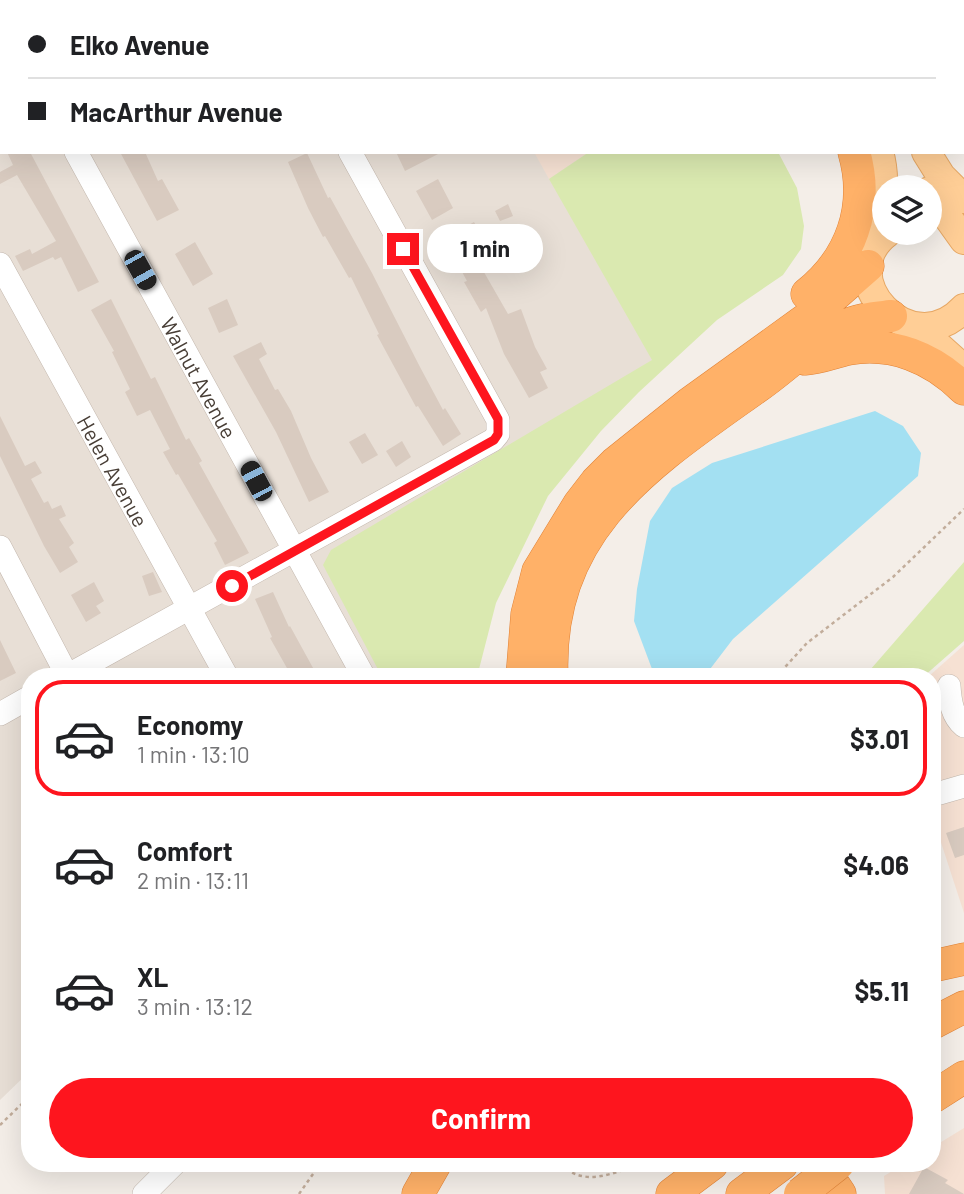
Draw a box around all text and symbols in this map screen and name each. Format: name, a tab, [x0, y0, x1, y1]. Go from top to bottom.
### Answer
text: Elko Avenue	[70, 29, 209, 60]
text: MacArthur Avenue	[70, 96, 283, 127]
map controls	[872, 175, 942, 245]
button: layers	[872, 175, 942, 245]
callout: 1 min	[428, 224, 543, 274]
route end	[387, 233, 419, 265]
text: 1 min	[460, 234, 510, 262]
car	[121, 247, 160, 293]
street label: Walnut Avenue	[156, 312, 243, 442]
street label: Helen Avenue	[73, 411, 154, 531]
car	[237, 458, 276, 504]
route start	[216, 570, 248, 602]
icon: car	[53, 707, 116, 770]
text: Economy	[137, 709, 243, 740]
text: $3.01	[850, 723, 909, 754]
text: 1 min · 13:10	[137, 740, 250, 768]
icon: car	[53, 833, 116, 896]
text: Comfort	[137, 835, 233, 866]
text: $4.06	[843, 849, 909, 880]
text: 2 min · 13:11	[137, 866, 249, 894]
icon: car	[53, 959, 116, 1022]
text: XL	[137, 961, 168, 992]
text: $5.11	[855, 975, 909, 1006]
text: 3 min · 13:12	[137, 992, 253, 1020]
button: Confirm	[49, 1078, 913, 1158]

